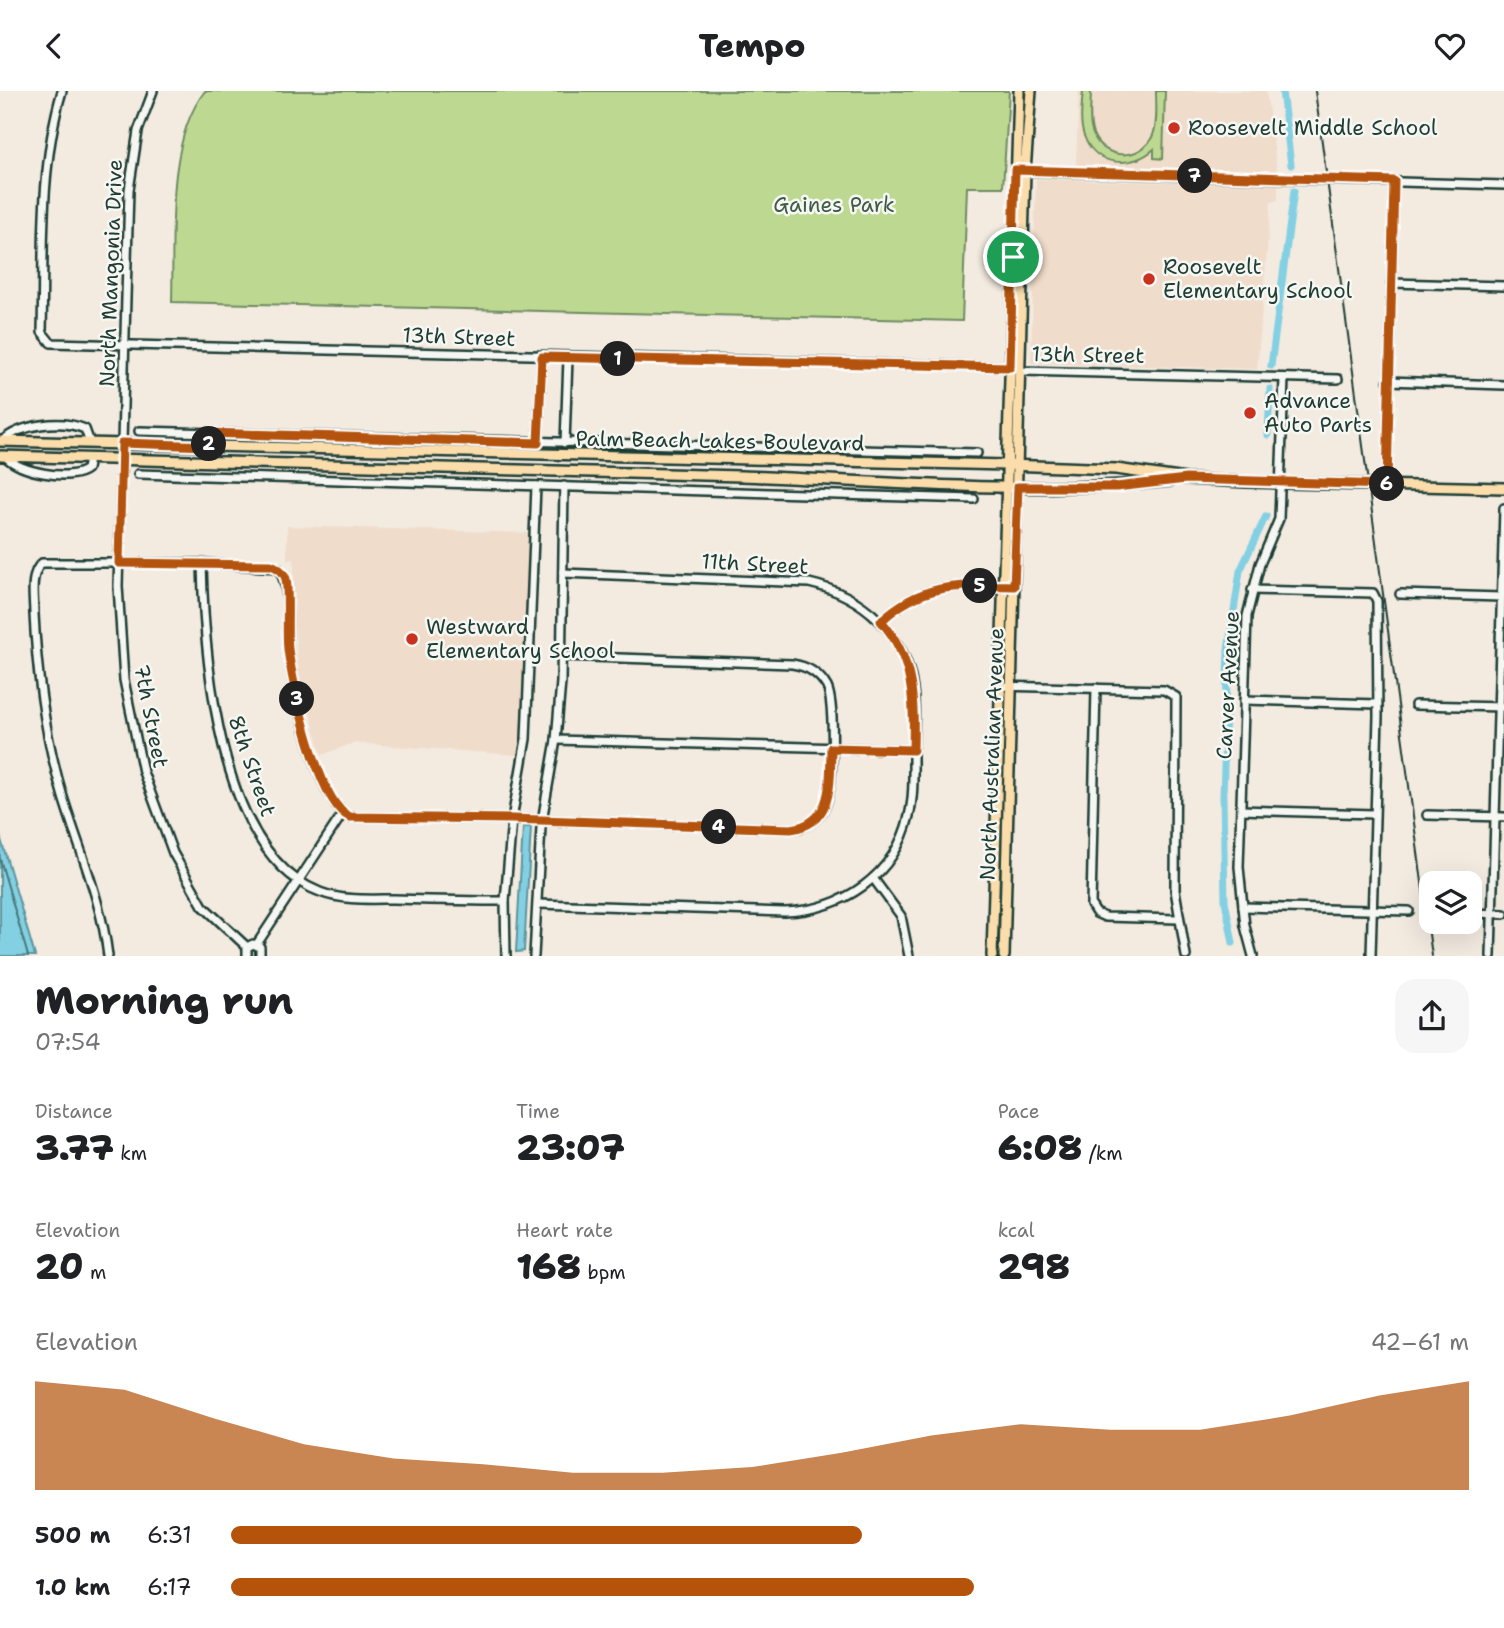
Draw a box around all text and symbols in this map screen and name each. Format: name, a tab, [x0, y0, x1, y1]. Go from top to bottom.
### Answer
text: Tempo	[699, 24, 805, 67]
icon: back	[35, 27, 73, 65]
icon: heart	[1431, 27, 1469, 65]
place label: Roosevelt Middle School	[1188, 114, 1438, 142]
marker: Roosevelt Middle School	[1166, 120, 1182, 136]
street label: North Mangonia Drive	[93, 159, 129, 387]
pin: 7	[1178, 159, 1212, 193]
text: 7	[1188, 163, 1201, 188]
park label: Gaines Park	[773, 191, 895, 219]
pin	[983, 227, 1043, 287]
icon: arrive	[994, 238, 1032, 276]
place label: Roosevelt Elementary School	[1163, 253, 1353, 305]
marker: Roosevelt Elementary School	[1141, 271, 1157, 287]
street label: 13th Street	[402, 321, 516, 353]
street label: 13th Street	[1031, 340, 1145, 370]
pin: 1	[600, 341, 636, 377]
text: 1	[613, 346, 622, 371]
place label: Advance Auto Parts	[1264, 387, 1372, 439]
marker: Advance Auto Parts	[1242, 405, 1258, 421]
street label: Palm Beach Lakes Boulevard	[575, 424, 865, 458]
pin: 2	[192, 427, 227, 461]
text: 2	[202, 431, 215, 456]
pin: 6	[1370, 467, 1404, 501]
text: 6	[1380, 471, 1393, 496]
street label: 11th Street	[701, 547, 809, 581]
pin: 5	[962, 568, 998, 603]
text: 5	[974, 573, 985, 598]
street label: Carver Avenue	[1210, 610, 1246, 760]
place label: Westward Elementary School	[426, 613, 616, 665]
street label: North Australian Avenue	[974, 627, 1010, 881]
marker: Westward Elementary School	[404, 631, 420, 647]
street label: 7th Street	[127, 662, 175, 770]
pin: 3	[280, 681, 314, 717]
text: 3	[290, 686, 303, 711]
street label: 8th Street	[222, 712, 282, 820]
pin: 4	[702, 809, 736, 845]
text: 4	[712, 814, 725, 839]
map controls	[1419, 871, 1482, 934]
button: layers	[1419, 871, 1482, 934]
text: Morning run	[35, 975, 293, 1026]
button: share	[1395, 979, 1469, 1053]
text: 07:54	[35, 1027, 101, 1057]
text: Distance	[35, 1099, 113, 1124]
text: Time	[516, 1099, 560, 1124]
text: Pace	[998, 1099, 1039, 1124]
text: 3.77	[35, 1124, 114, 1171]
text: 23:07	[516, 1124, 625, 1171]
text: 6:08	[998, 1124, 1082, 1171]
text: km	[114, 1141, 147, 1166]
text: /km	[1082, 1141, 1123, 1166]
text: Elevation	[35, 1218, 120, 1243]
text: Heart rate	[516, 1218, 613, 1243]
text: kcal	[998, 1218, 1035, 1243]
text: 20	[35, 1243, 83, 1290]
text: 168	[516, 1243, 581, 1290]
text: 298	[998, 1243, 1070, 1290]
text: m	[83, 1260, 106, 1285]
text: bpm	[581, 1260, 626, 1285]
text: Elevation	[35, 1327, 138, 1357]
text: 42–61 m	[1371, 1327, 1469, 1357]
text: 500 m	[35, 1520, 110, 1550]
text: 6:31	[147, 1520, 192, 1550]
text: 1.0 km	[35, 1572, 110, 1602]
text: 6:17	[147, 1572, 192, 1602]

